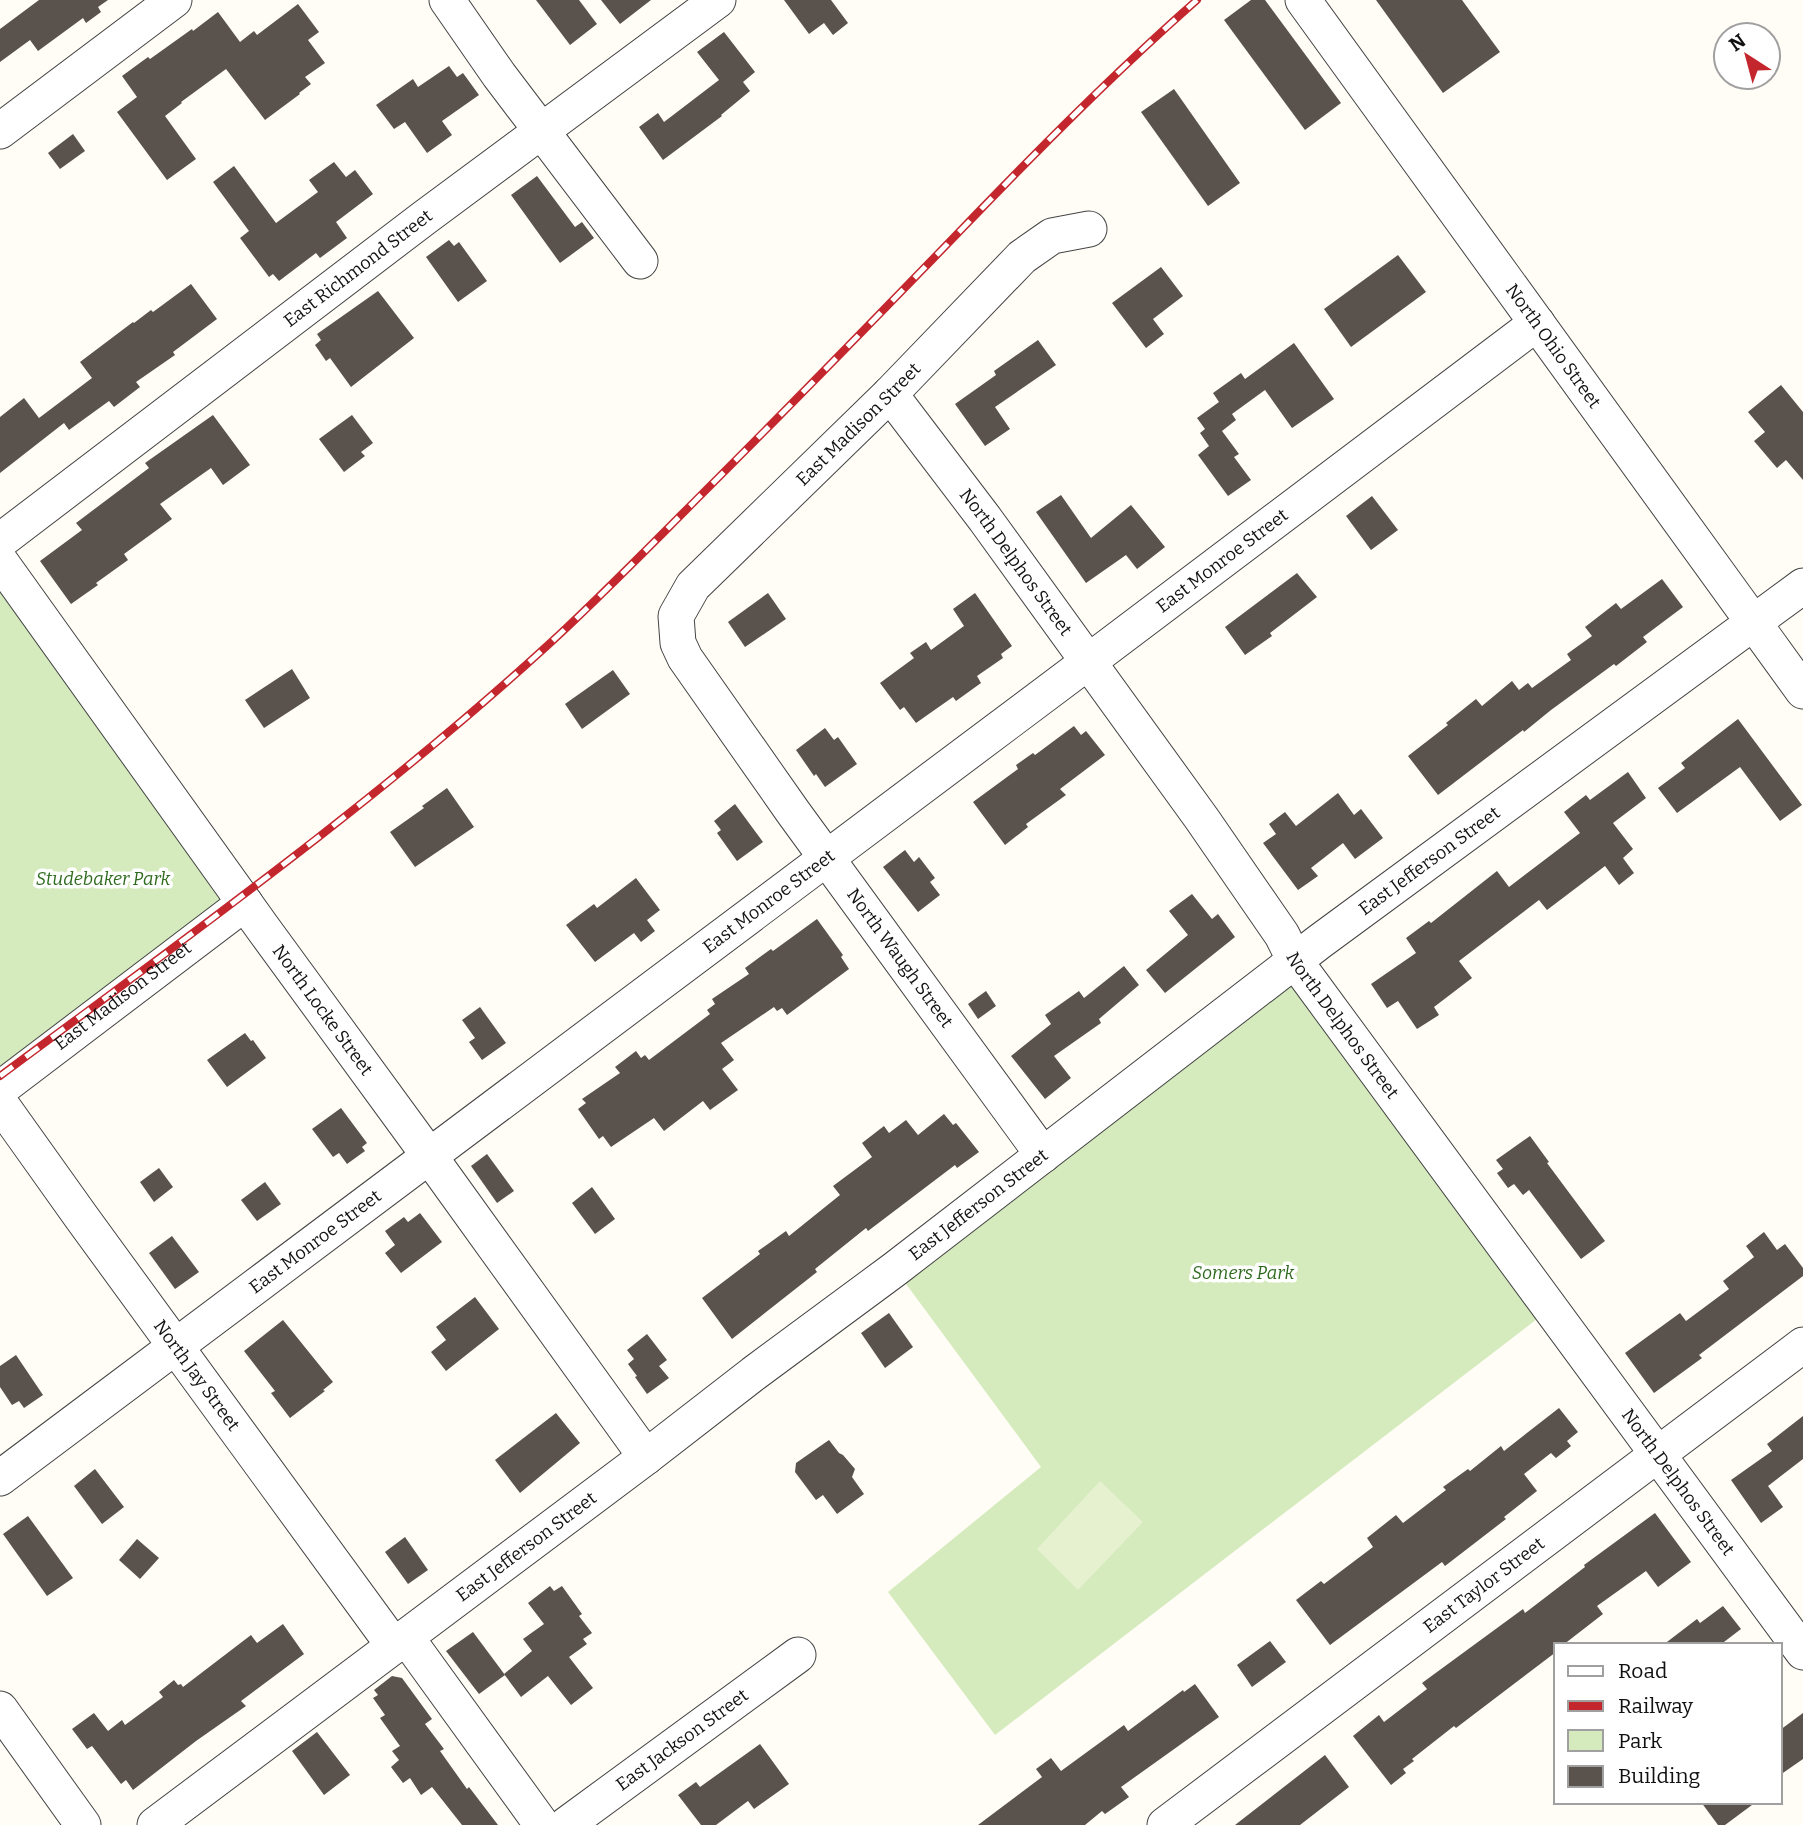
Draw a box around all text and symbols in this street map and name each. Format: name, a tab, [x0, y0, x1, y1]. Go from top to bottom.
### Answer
north arrow	[1712, 21, 1782, 91]
text: N	[1725, 29, 1750, 56]
street label: East Richmond Street	[279, 205, 437, 332]
street label: North Ohio Street	[1501, 279, 1606, 413]
street label: East Madison Street	[792, 358, 925, 490]
street label: North Delphos Street	[955, 484, 1077, 640]
street label: East Monroe Street	[1152, 504, 1293, 618]
street label: East Jefferson Street	[1354, 801, 1504, 920]
street label: East Monroe Street	[699, 845, 839, 958]
park label: Studebaker Park	[36, 868, 171, 890]
street label: North Waugh Street	[842, 884, 958, 1032]
street label: East Madison Street	[50, 937, 196, 1055]
street label: North Locke Street	[268, 940, 378, 1080]
street label: North Delphos Street	[1281, 948, 1404, 1103]
street label: East Jefferson Street	[905, 1144, 1053, 1265]
street label: East Monroe Street	[245, 1185, 386, 1298]
park label: Somers Park	[1192, 1262, 1294, 1284]
street label: North Jay Street	[149, 1315, 245, 1436]
street label: North Delphos Street	[1617, 1404, 1740, 1560]
street label: East Jefferson Street	[452, 1487, 601, 1606]
street label: East Taylor Street	[1419, 1532, 1549, 1638]
legend	[1554, 1643, 1782, 1804]
text: Road	[1618, 1658, 1667, 1684]
street label: East Jackson Street	[612, 1684, 753, 1796]
text: Railway	[1618, 1693, 1694, 1719]
text: Park	[1618, 1728, 1662, 1754]
text: Building	[1618, 1763, 1701, 1789]

